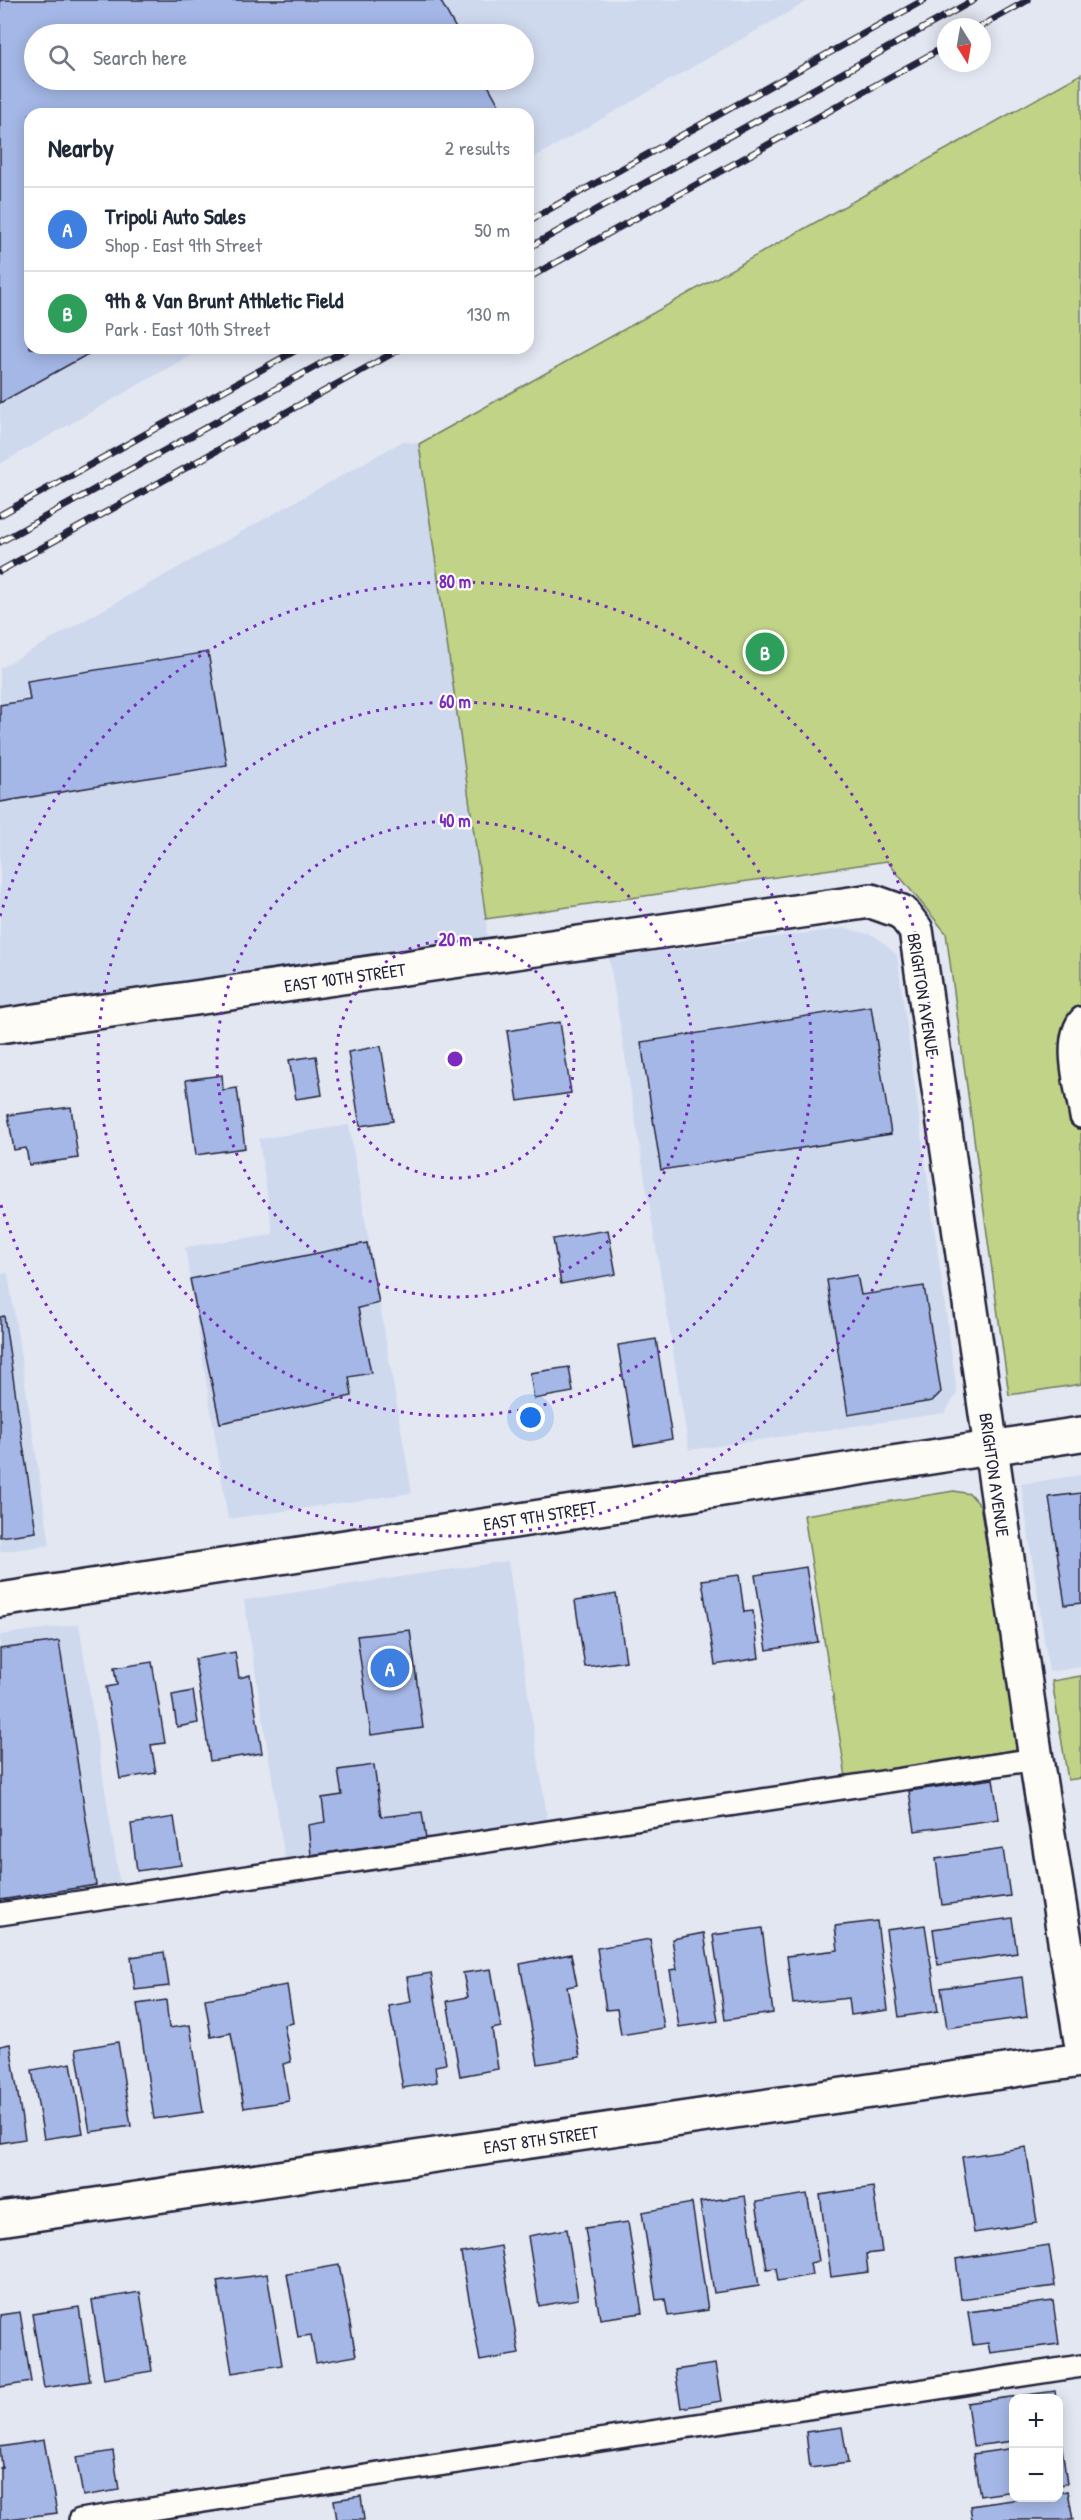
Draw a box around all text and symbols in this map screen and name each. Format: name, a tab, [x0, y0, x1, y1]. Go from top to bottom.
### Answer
north arrow	[937, 18, 991, 72]
search box	[24, 24, 534, 90]
icon: search	[45, 41, 78, 74]
text: Search here	[93, 42, 187, 72]
text: Nearby	[48, 130, 114, 165]
text: 2 results	[445, 134, 510, 161]
text: Tripoli Auto Sales	[105, 201, 246, 231]
text: A	[63, 216, 72, 243]
text: 50 m	[474, 216, 510, 243]
text: Shop · East 9th Street	[105, 231, 262, 258]
text: 9th & Van Brunt Athletic Field	[105, 285, 343, 315]
text: B	[62, 300, 73, 327]
text: 130 m	[467, 300, 510, 327]
text: Park · East 10th Street	[105, 315, 270, 342]
text: 80 m	[439, 569, 471, 594]
pin: B	[746, 630, 784, 674]
text: 60 m	[439, 689, 471, 714]
text: 40 m	[439, 808, 471, 833]
text: 20 m	[439, 927, 471, 952]
street label: BRIGHTON AVENUE	[901, 931, 946, 1059]
street label: EAST 10TH STREET	[283, 957, 408, 998]
centre of rings	[445, 1049, 465, 1069]
your location	[516, 1403, 545, 1432]
street label: BRIGHTON AVENUE	[973, 1411, 1016, 1539]
street label: EAST 9TH STREET	[481, 1494, 599, 1537]
pin: A	[370, 1646, 410, 1690]
street label: EAST 8TH STREET	[482, 2119, 600, 2160]
map controls	[1009, 2394, 1063, 2502]
button: +	[1009, 2394, 1063, 2448]
button: −	[1009, 2448, 1063, 2502]

